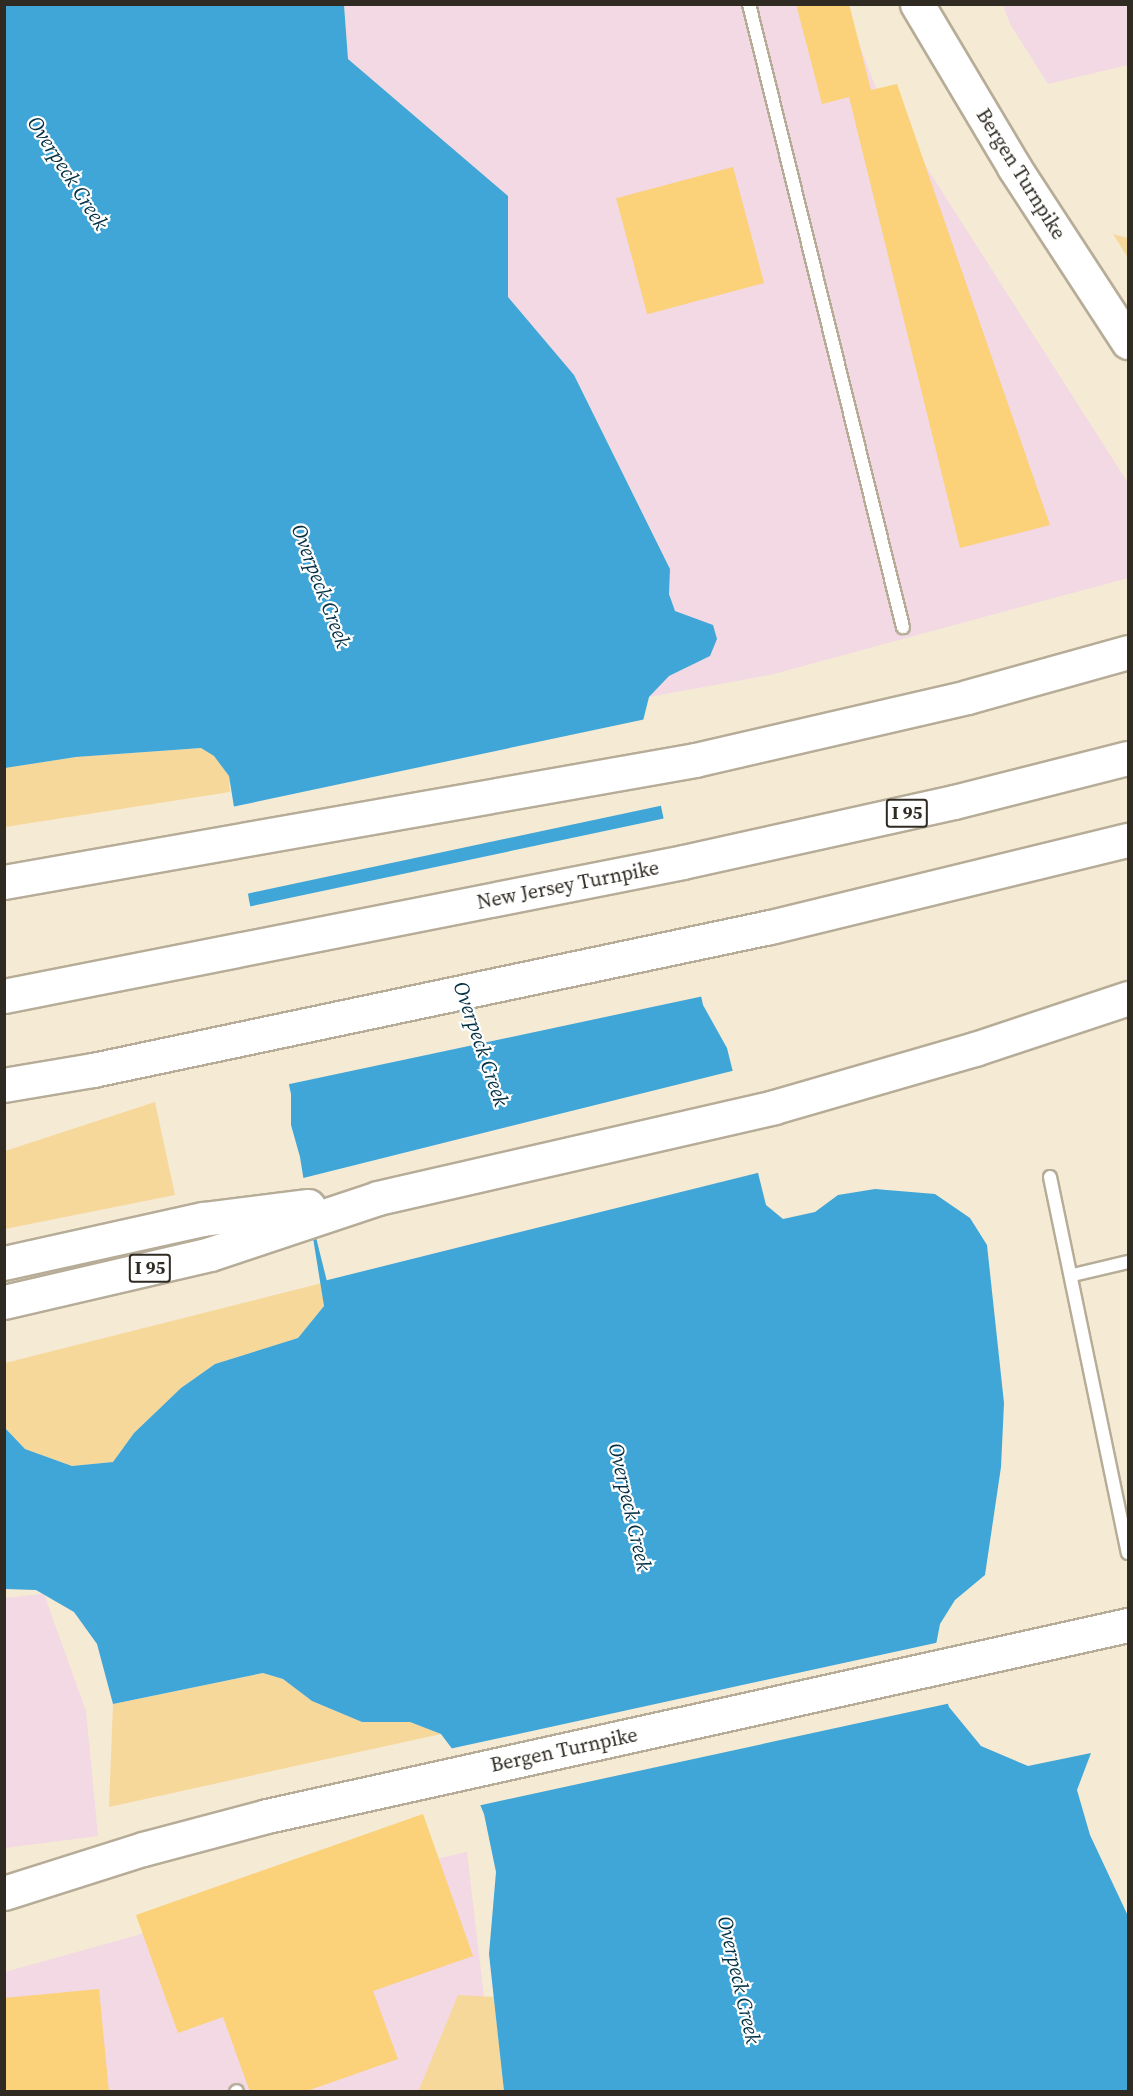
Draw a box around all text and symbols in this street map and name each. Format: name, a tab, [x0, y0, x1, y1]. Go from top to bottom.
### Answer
street label: Bergen Turnpike	[971, 104, 1071, 244]
water label: Overpeck Creek	[22, 111, 114, 235]
water label: Overpeck Creek	[286, 521, 356, 651]
road number: I 95	[884, 798, 930, 828]
street label: New Jersey Turnpike	[475, 856, 661, 914]
water label: Overpeck Creek	[448, 978, 514, 1110]
road number: I 95	[128, 1253, 172, 1283]
water label: Overpeck Creek	[603, 1441, 657, 1573]
street label: Bergen Turnpike	[488, 1723, 640, 1777]
water label: Overpeck Creek	[712, 1914, 766, 2046]

